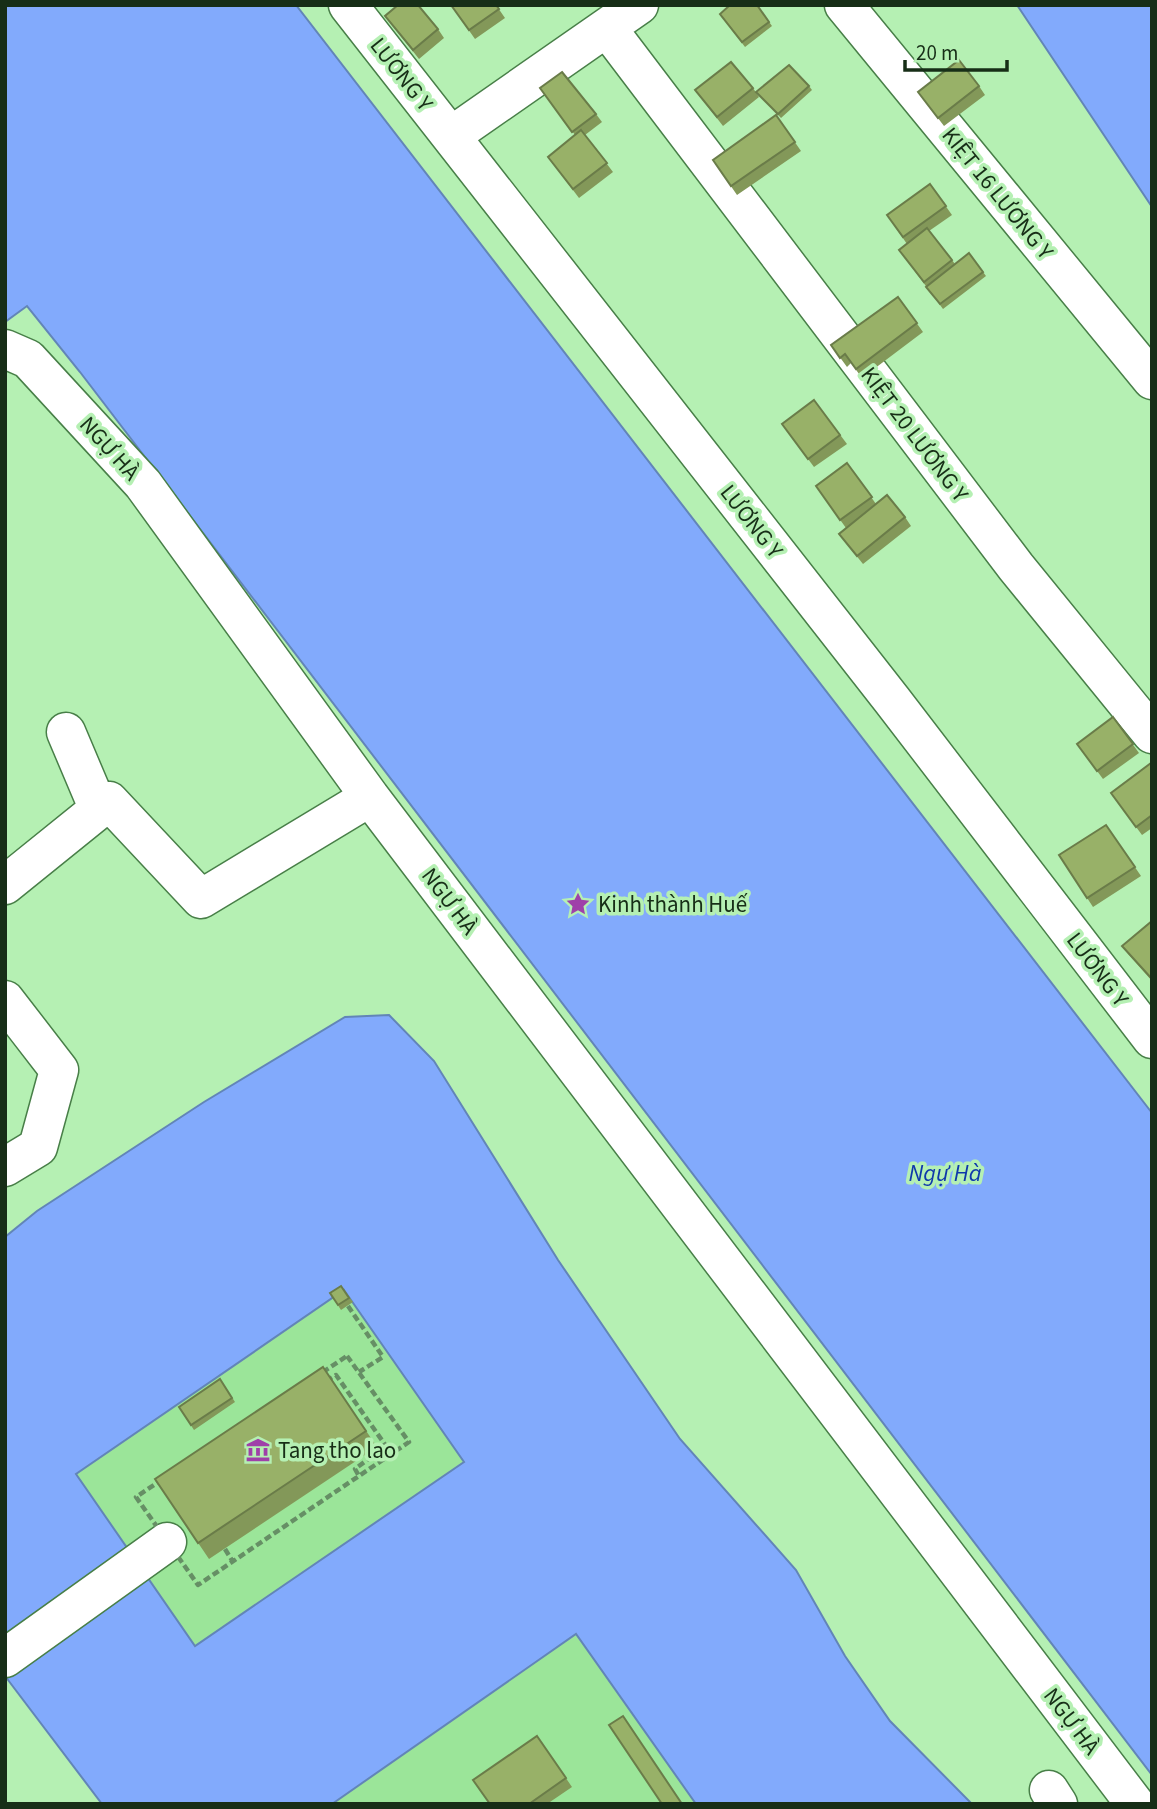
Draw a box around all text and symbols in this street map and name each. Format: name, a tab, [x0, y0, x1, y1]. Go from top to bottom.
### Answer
scale bar	[905, 28, 1006, 72]
street label: LƯƠNG Y	[362, 30, 441, 118]
text: 20 m	[916, 38, 958, 68]
street label: KIỆT 16 LƯƠNG Y	[934, 120, 1061, 266]
street label: KIỆT 20 LƯƠNG Y	[853, 360, 976, 509]
street label: NGỰ HÀ	[72, 409, 148, 488]
street label: LƯƠNG Y	[712, 477, 791, 565]
street label: NGỰ HÀ	[413, 861, 486, 942]
place label: Kinh thành Huế	[598, 888, 748, 921]
place icon: Kinh thành Huế	[564, 890, 592, 918]
street label: LƯƠNG Y	[1059, 925, 1137, 1013]
water label: Ngự Hà	[908, 1156, 982, 1191]
place label: Tang tho lao	[278, 1434, 396, 1467]
museum icon: Tang tho lao	[244, 1436, 272, 1464]
street label: NGỰ HÀ	[1035, 1681, 1108, 1762]

